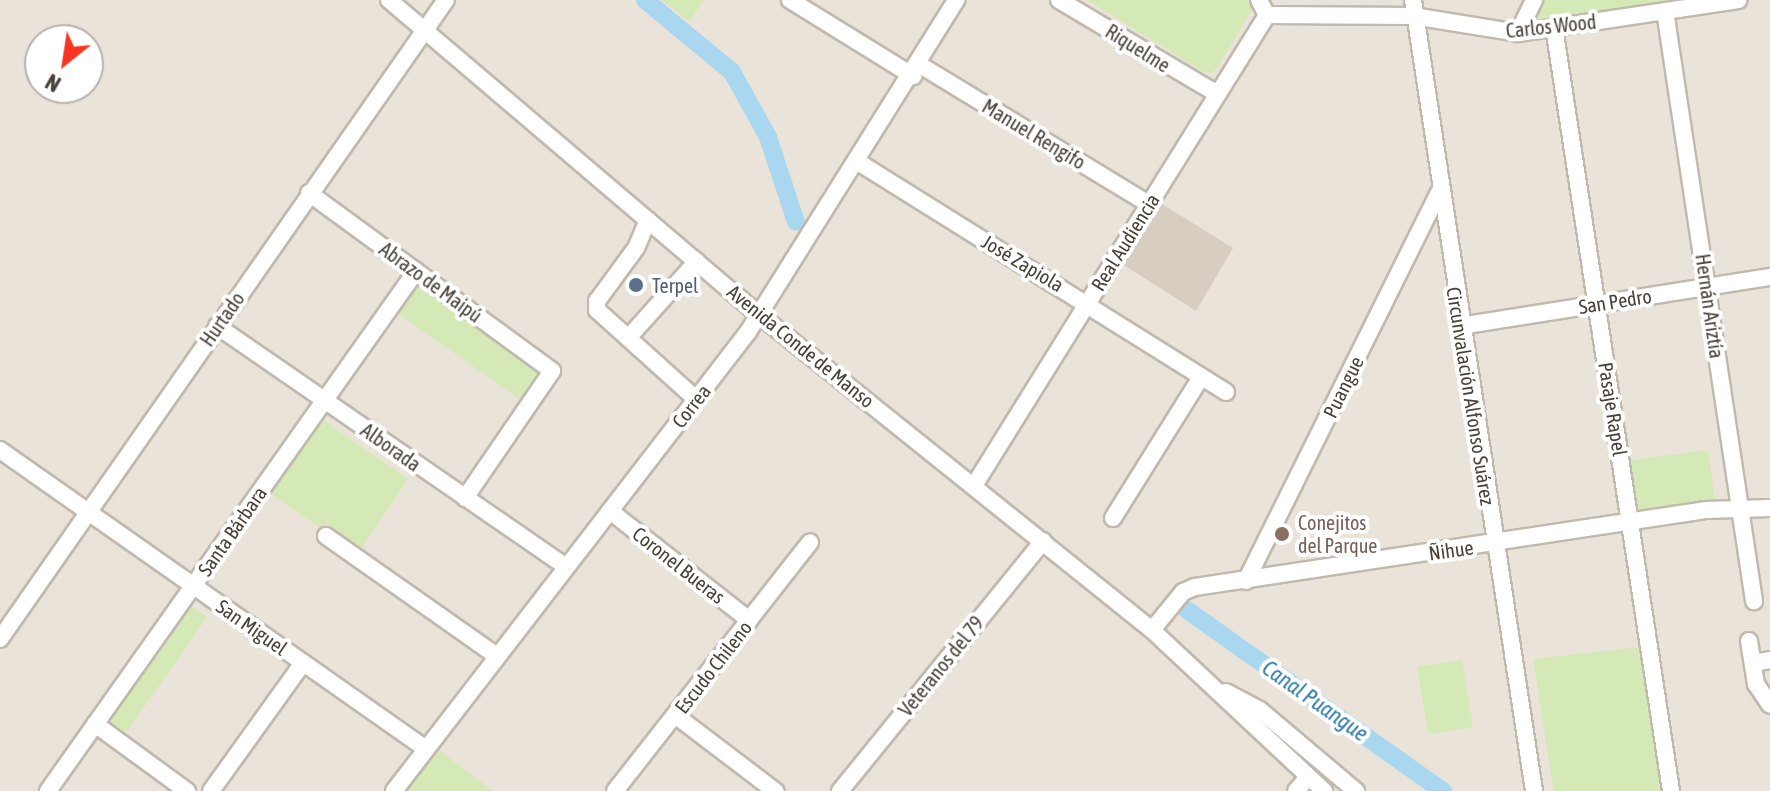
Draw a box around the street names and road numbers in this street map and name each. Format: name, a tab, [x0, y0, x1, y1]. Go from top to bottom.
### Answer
street label: Carlos Wood	[1505, 9, 1597, 43]
street label: Riquelme	[1101, 19, 1175, 77]
street label: Manuel Rengifo	[978, 94, 1090, 174]
street label: Real Audiencia	[1086, 189, 1164, 295]
street label: José Zapiola	[978, 229, 1068, 297]
street label: Abrazo de Maipú	[375, 237, 487, 327]
street label: Hernán Ariztía	[1691, 252, 1729, 360]
street label: Avenida Conde de Manso	[723, 279, 879, 413]
street label: San Pedro	[1577, 283, 1653, 319]
street label: Circunvalación Alfonso Suárez	[1442, 285, 1500, 507]
street label: Hurtado	[195, 287, 249, 351]
street label: Puangue	[1318, 352, 1368, 422]
street label: Pasaje Rapel	[1594, 360, 1632, 458]
street label: Correa	[667, 379, 715, 433]
street label: Alborada	[356, 418, 426, 476]
street label: Santa Bárbara	[192, 482, 272, 580]
street label: Coronel Bueras	[628, 521, 730, 609]
street label: Ñihue	[1427, 535, 1475, 565]
street label: San Miguel	[212, 594, 292, 660]
street label: Veteranos del 79	[893, 611, 989, 721]
street label: Escudo Chileno	[669, 616, 757, 718]

